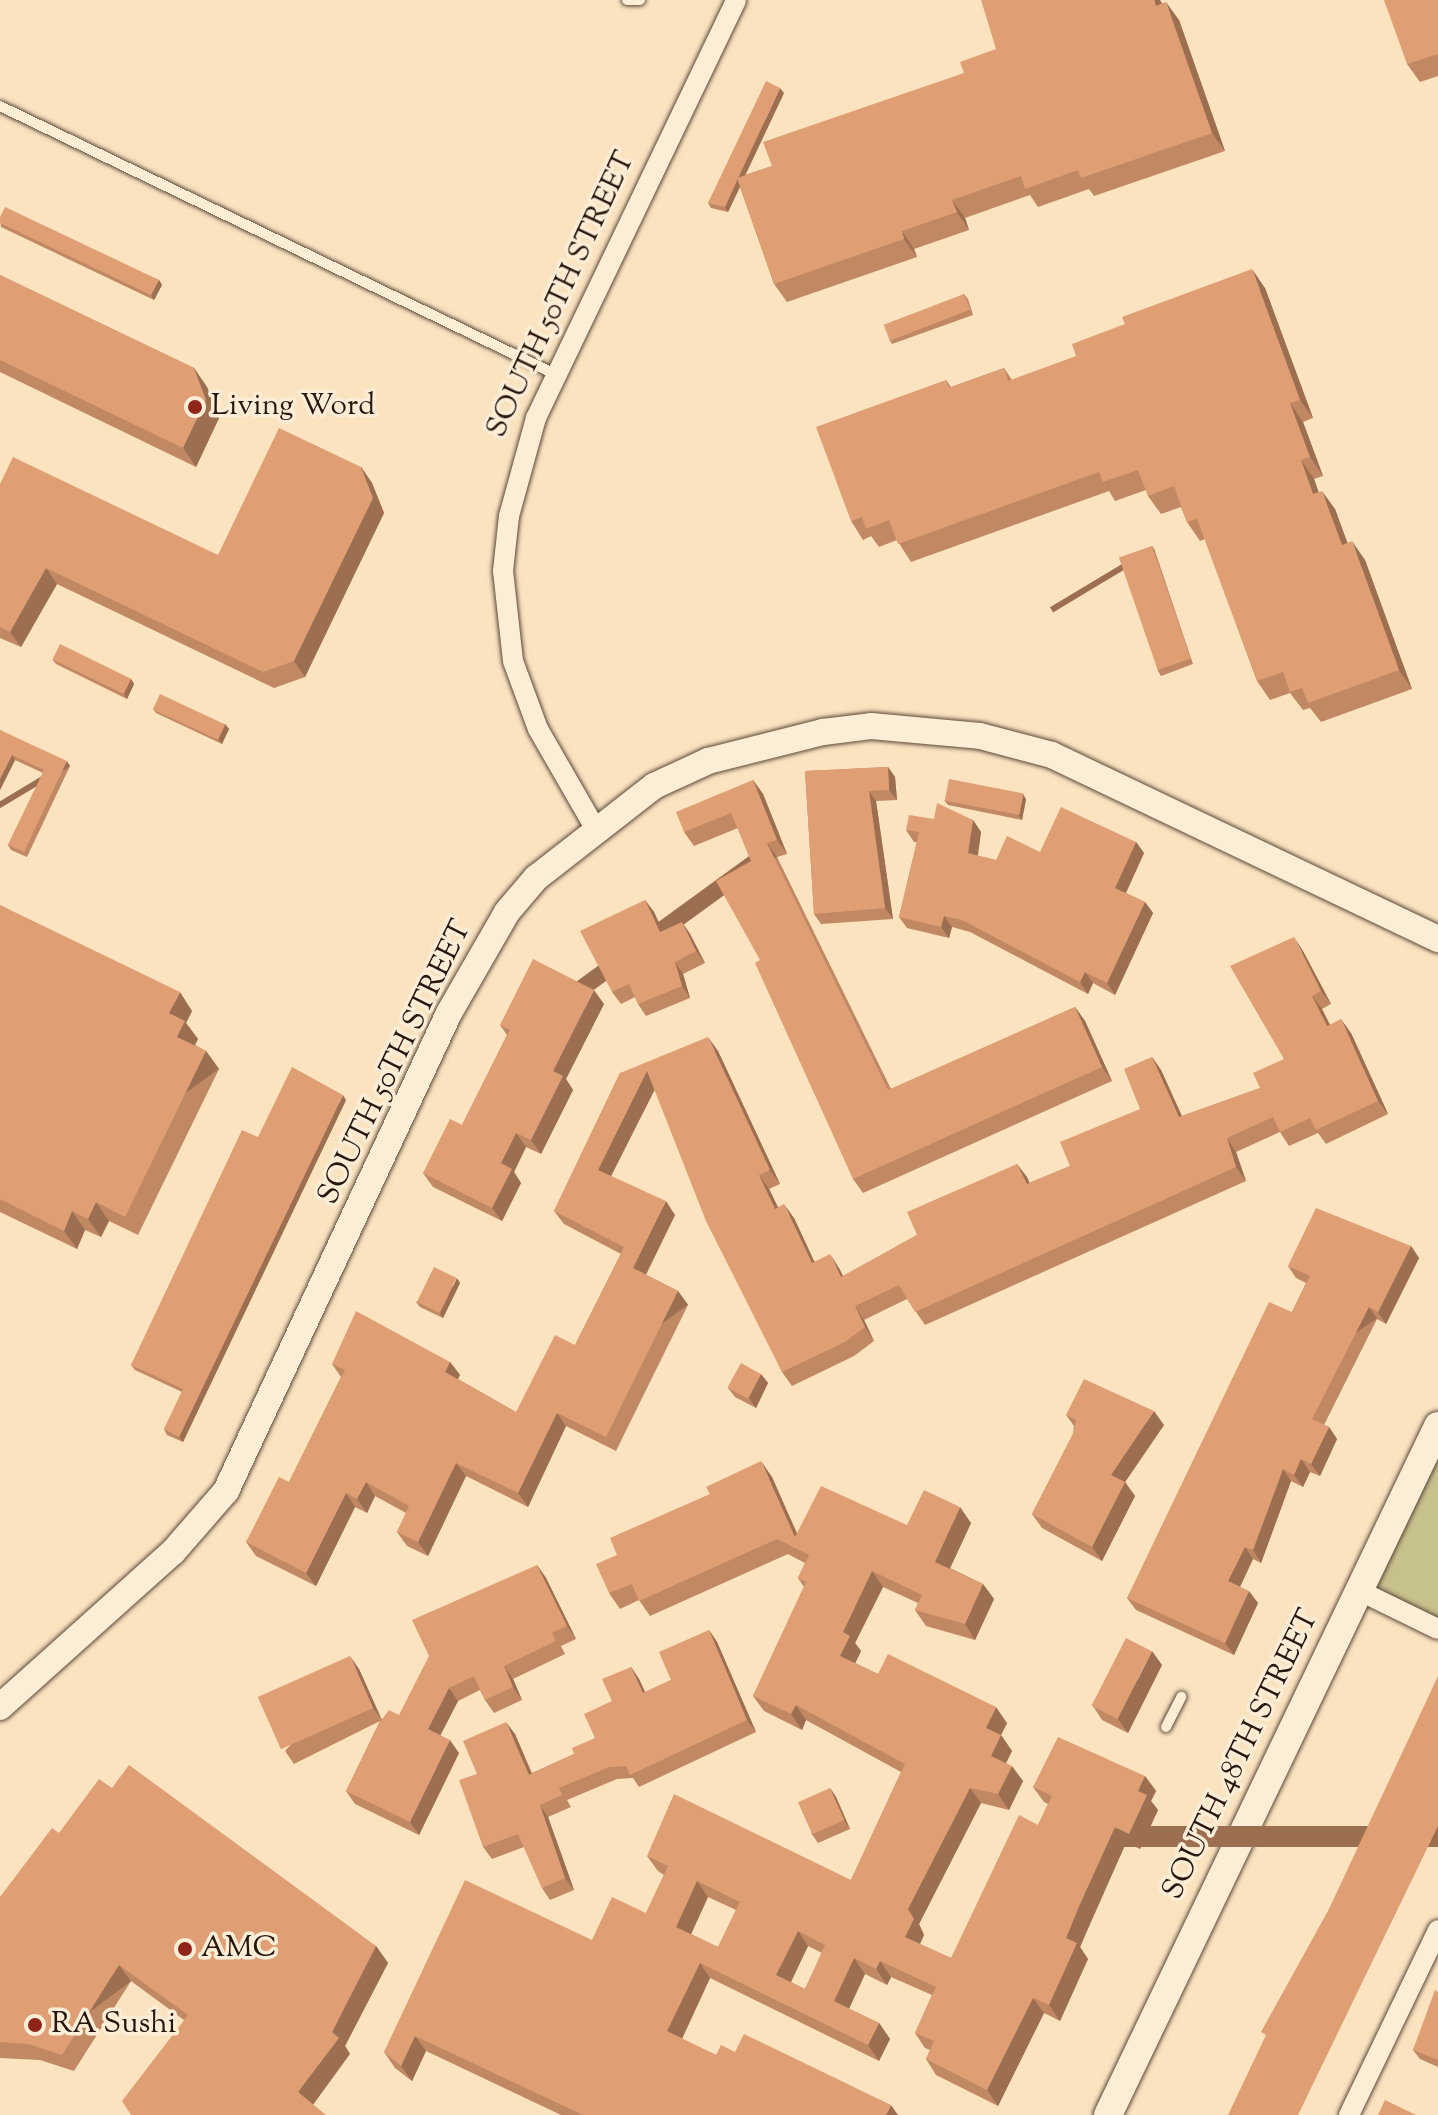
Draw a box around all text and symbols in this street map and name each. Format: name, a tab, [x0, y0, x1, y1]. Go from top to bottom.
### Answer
street label: SOUTH 50TH STREET	[480, 146, 644, 444]
place label: Living Word	[211, 389, 375, 425]
marker: Living Word	[186, 398, 204, 416]
street label: SOUTH 50TH STREET	[312, 915, 480, 1211]
street label: SOUTH 48TH STREET	[1156, 1604, 1328, 1906]
place label: AMC	[201, 1931, 277, 1967]
marker: AMC	[176, 1940, 194, 1958]
place label: RA Sushi	[51, 2007, 176, 2043]
marker: RA Sushi	[26, 2016, 44, 2034]

